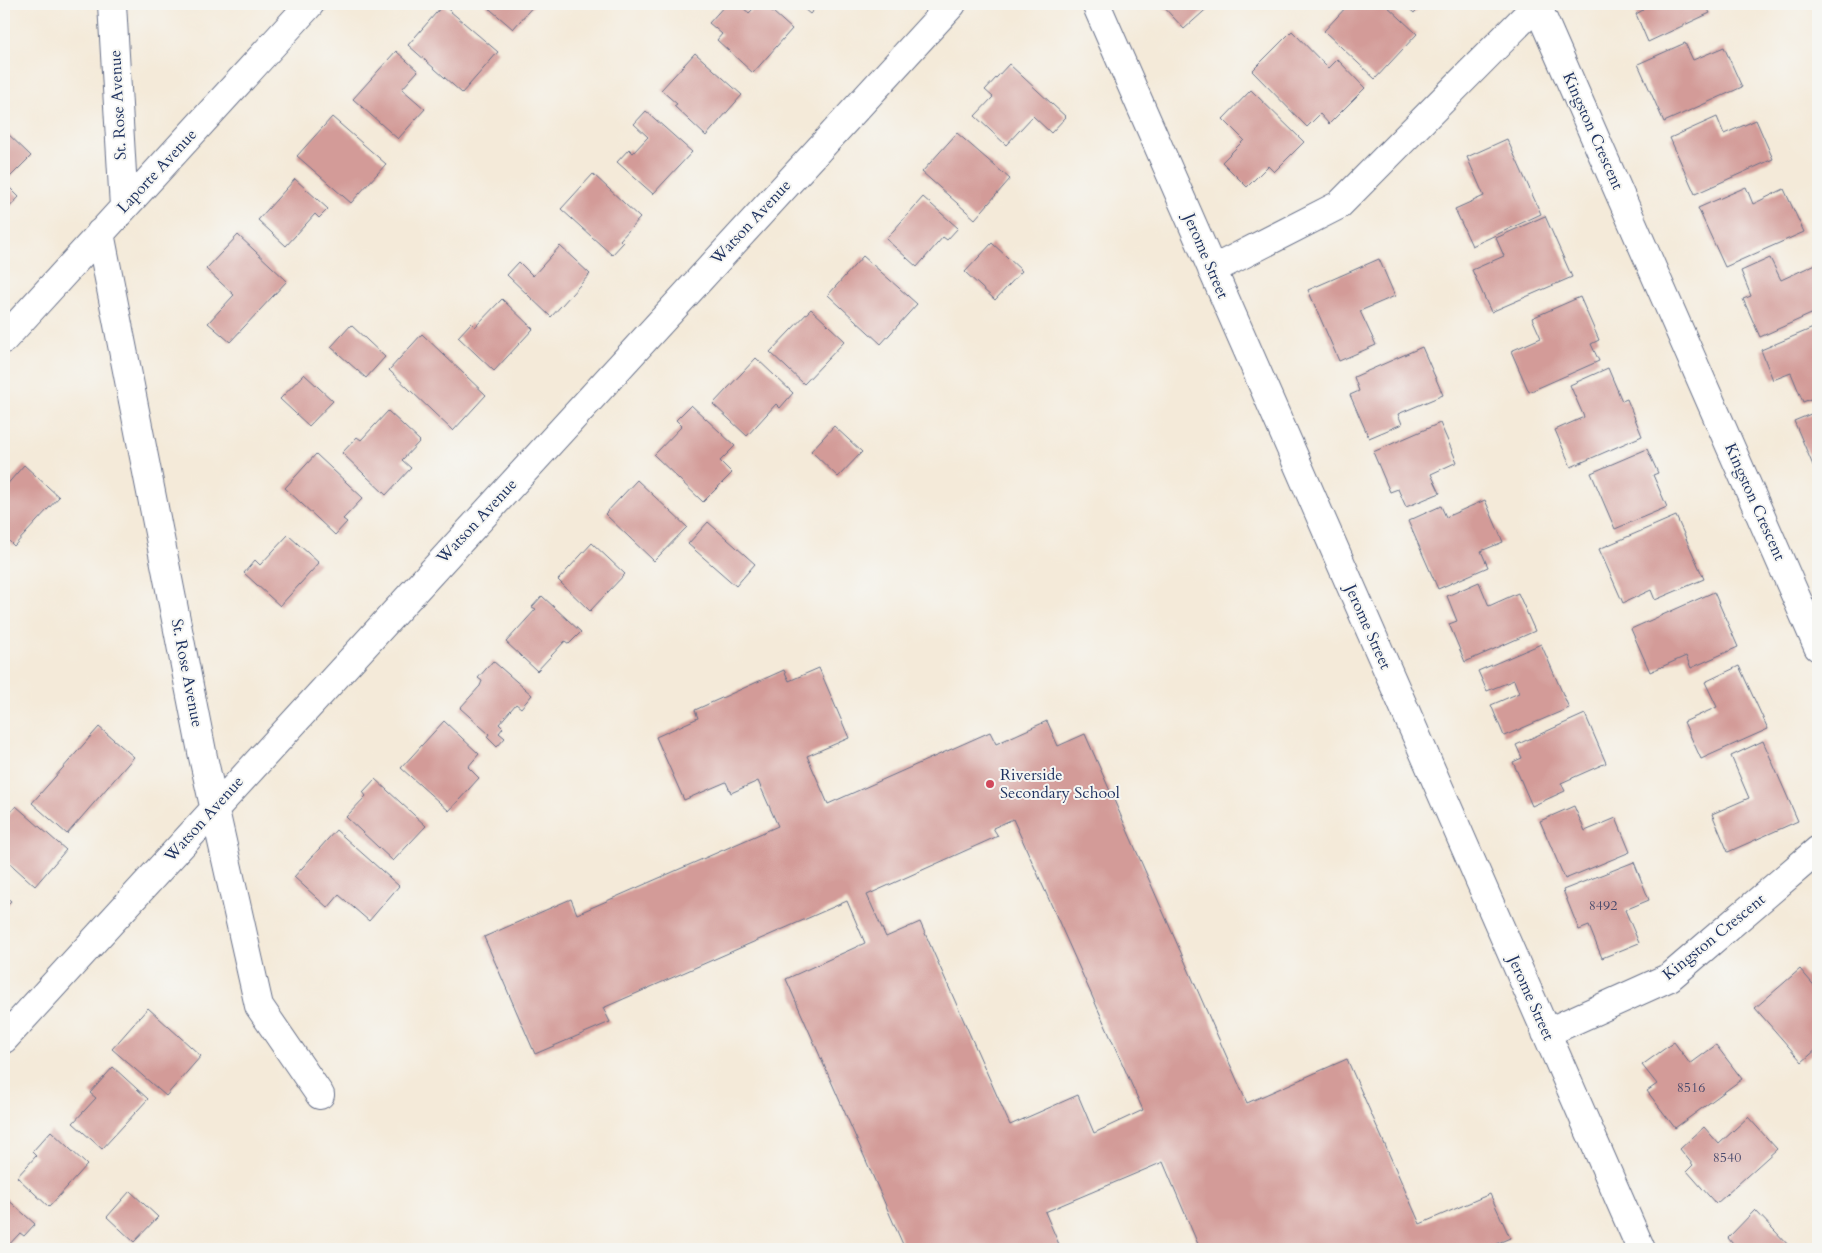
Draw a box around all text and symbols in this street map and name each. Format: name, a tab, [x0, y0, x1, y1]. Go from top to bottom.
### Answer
street label: St. Rose Avenue	[104, 50, 132, 160]
street label: Kingston Crescent	[1557, 69, 1629, 193]
street label: Laporte Avenue	[112, 124, 202, 218]
street label: Watson Avenue	[705, 175, 796, 270]
street label: Jerome Street	[1177, 208, 1234, 302]
street label: Kingston Crescent	[1719, 440, 1791, 564]
street label: Watson Avenue	[431, 474, 522, 569]
street label: Jerome Street	[1339, 579, 1397, 673]
street label: St. Rose Avenue	[166, 617, 208, 729]
place label: Riverside Secondary School	[1000, 764, 1120, 804]
street label: Watson Avenue	[159, 771, 249, 868]
marker: Riverside Secondary School	[984, 778, 996, 790]
street label: Kingston Crescent	[1658, 889, 1770, 985]
house number: 8492	[1589, 896, 1617, 915]
street label: Jerome Street	[1502, 950, 1560, 1044]
house number: 8516	[1677, 1078, 1705, 1097]
house number: 8540	[1713, 1148, 1741, 1167]

